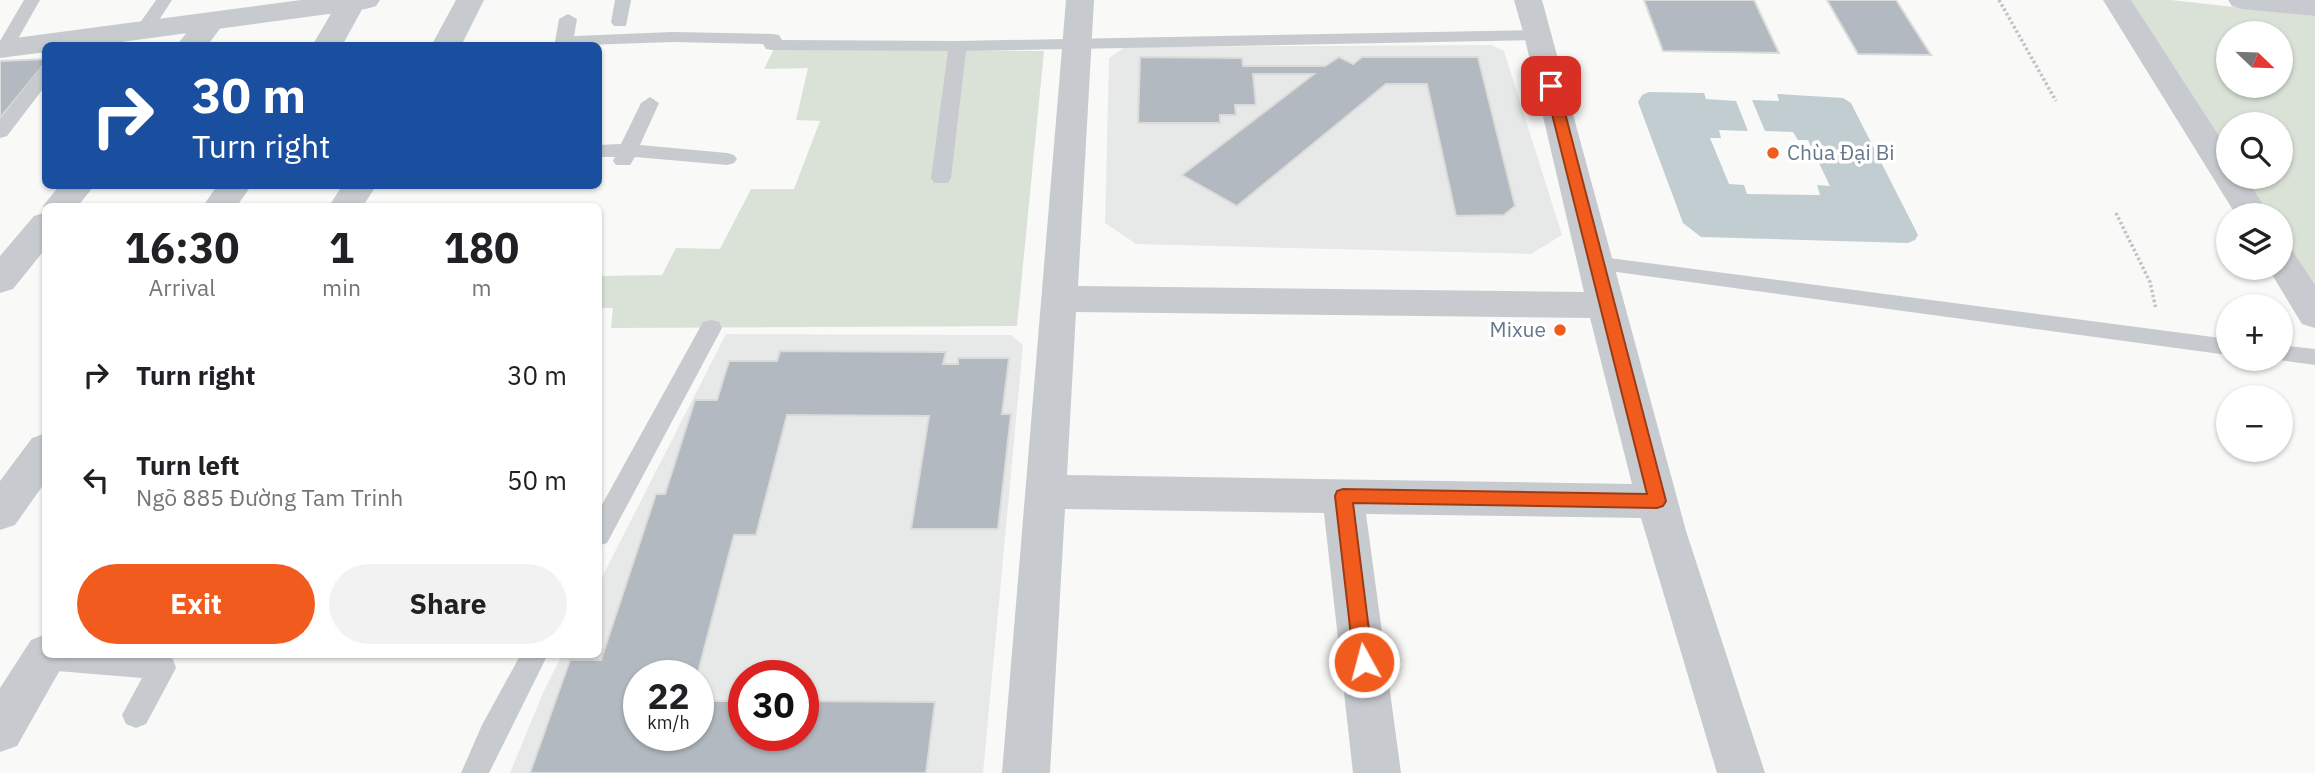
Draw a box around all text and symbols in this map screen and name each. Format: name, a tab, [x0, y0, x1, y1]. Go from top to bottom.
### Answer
north arrow	[2216, 21, 2292, 98]
map controls	[2216, 21, 2293, 462]
pin	[1521, 56, 1581, 116]
text: 30 m	[192, 63, 306, 126]
icon: arrive	[1532, 67, 1570, 105]
icon: right	[77, 70, 168, 161]
button: search	[2216, 112, 2293, 189]
text: Turn right	[192, 125, 330, 167]
place label: Chùa Đại Bi	[1787, 138, 1895, 166]
marker: Chùa Đại Bi	[1765, 145, 1781, 161]
button: layers	[2216, 203, 2293, 280]
text: 16:30	[125, 220, 239, 275]
text: 1	[329, 220, 354, 275]
text: 180	[444, 220, 519, 275]
text: Arrival	[149, 272, 216, 302]
text: min	[322, 272, 361, 302]
text: m	[471, 272, 492, 302]
button: +	[2216, 294, 2293, 371]
place label: Mixue	[1490, 315, 1546, 343]
marker: Mixue	[1552, 322, 1568, 338]
icon: right	[77, 356, 115, 394]
text: Turn right	[136, 358, 255, 392]
text: 30 m	[507, 358, 567, 392]
button: −	[2216, 385, 2293, 462]
text: Turn left	[136, 448, 239, 482]
icon: left	[77, 461, 115, 499]
text: 50 m	[507, 463, 567, 497]
text: Ngõ 885 Đường Tam Trinh	[136, 482, 403, 512]
button: Exit	[77, 564, 315, 644]
button: Share	[329, 564, 567, 644]
position arrow	[1327, 625, 1401, 699]
speed limit sign: 30	[728, 660, 819, 751]
text: 22	[647, 673, 690, 719]
text: km/h	[647, 711, 690, 734]

